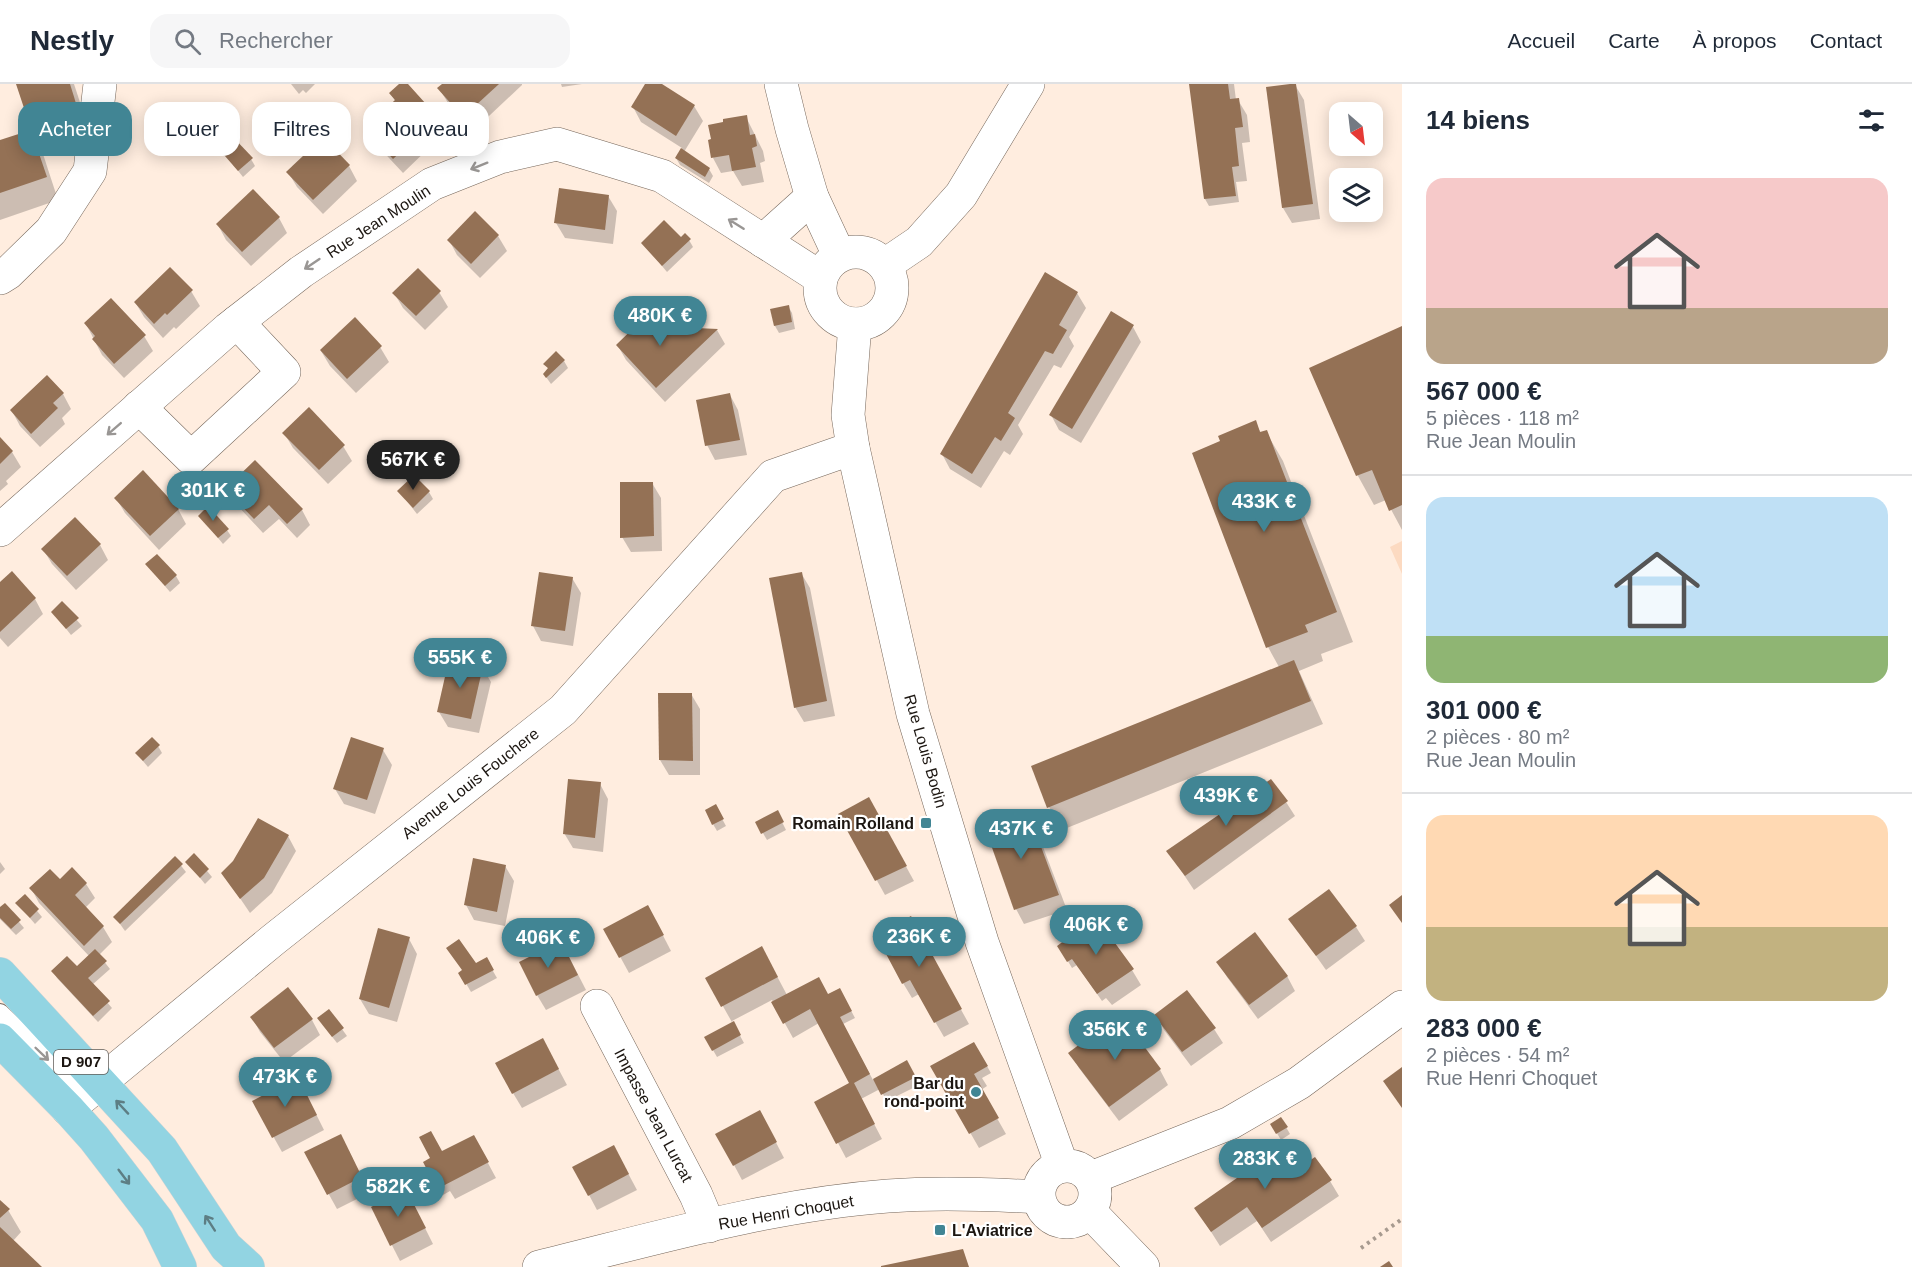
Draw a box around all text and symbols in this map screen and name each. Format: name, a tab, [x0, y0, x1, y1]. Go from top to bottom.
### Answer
search box	[150, 14, 570, 68]
text: Nestly	[30, 25, 114, 56]
icon: search	[171, 25, 204, 58]
text: Rechercher	[219, 28, 333, 53]
text: Accueil	[1508, 29, 1575, 52]
text: Carte	[1608, 29, 1660, 52]
text: À propos	[1693, 29, 1777, 52]
text: Contact	[1810, 29, 1882, 52]
chip: Acheter	[18, 102, 132, 156]
chip: Louer	[144, 102, 240, 156]
chip: Filtres	[252, 102, 351, 156]
chip: Nouveau	[363, 102, 489, 156]
north arrow	[1329, 102, 1383, 156]
map controls	[1329, 102, 1383, 222]
icon: filters	[1855, 104, 1888, 137]
text: 14 biens	[1426, 105, 1530, 135]
one-way arrow	[470, 161, 489, 172]
button: layers	[1329, 168, 1383, 222]
street label: Rue Jean Moulin	[323, 182, 433, 261]
one-way arrow	[728, 217, 745, 230]
icon: home	[1603, 217, 1711, 325]
one-way arrow	[304, 259, 321, 271]
pin: 480K €	[611, 296, 709, 347]
text: 480K €	[628, 304, 692, 326]
text: 567 000 €	[1426, 376, 1542, 406]
text: 5 pièces · 118 m²	[1426, 407, 1579, 429]
one-way arrow	[107, 422, 122, 436]
text: Rue Jean Moulin	[1426, 430, 1576, 452]
pin: 567K €	[364, 440, 462, 491]
text: 567K €	[381, 448, 445, 470]
pin: 301K €	[164, 471, 262, 522]
text: 301K €	[181, 479, 245, 501]
pin: 433K €	[1215, 482, 1313, 533]
text: 433K €	[1232, 490, 1296, 512]
icon: home	[1603, 536, 1711, 644]
pin: 555K €	[411, 638, 509, 689]
text: 555K €	[428, 646, 492, 668]
street label: Rue Louis Bodin	[901, 692, 950, 810]
text: 301 000 €	[1426, 695, 1542, 725]
street label: Avenue Louis Fouchere	[399, 725, 542, 842]
text: 2 pièces · 80 m²	[1426, 726, 1569, 748]
text: Rue Jean Moulin	[1426, 749, 1576, 771]
pin: 439K €	[1177, 776, 1275, 827]
text: 439K €	[1194, 784, 1258, 806]
pin: 437K €	[972, 809, 1070, 860]
place label: Romain Rolland	[792, 815, 914, 832]
marker: Romain Rolland	[919, 816, 933, 830]
text: 437K €	[989, 817, 1053, 839]
icon: home	[1603, 854, 1711, 962]
pin: 406K €	[1047, 905, 1145, 956]
text: 406K €	[1064, 913, 1128, 935]
pin: 236K €	[870, 917, 968, 968]
pin: 406K €	[499, 918, 597, 969]
text: 236K €	[887, 925, 951, 947]
text: 406K €	[516, 926, 580, 948]
pin: 356K €	[1066, 1010, 1164, 1061]
text: 283 000 €	[1426, 1013, 1542, 1043]
text: 356K €	[1083, 1018, 1147, 1040]
text: 2 pièces · 54 m²	[1426, 1044, 1569, 1066]
street label: Impasse Jean Lurcat	[611, 1046, 696, 1185]
one-way arrow	[34, 1047, 49, 1061]
road number: D 907	[54, 1050, 108, 1074]
pin: 473K €	[236, 1057, 334, 1108]
text: 473K €	[253, 1065, 317, 1087]
text: Rue Henri Choquet	[1426, 1067, 1597, 1089]
place label: Bar du rond-point	[884, 1075, 965, 1110]
marker: Bar du rond-point	[969, 1085, 983, 1099]
one-way arrow	[115, 1100, 129, 1115]
pin: 283K €	[1216, 1139, 1314, 1190]
text: 283K €	[1233, 1147, 1297, 1169]
pin: 582K €	[349, 1167, 447, 1218]
one-way arrow	[117, 1169, 130, 1185]
text: 582K €	[366, 1175, 430, 1197]
street label: Rue Henri Choquet	[717, 1192, 856, 1233]
one-way arrow	[204, 1214, 217, 1231]
place label: L'Aviatrice	[952, 1222, 1033, 1239]
marker: L'Aviatrice	[933, 1223, 947, 1237]

